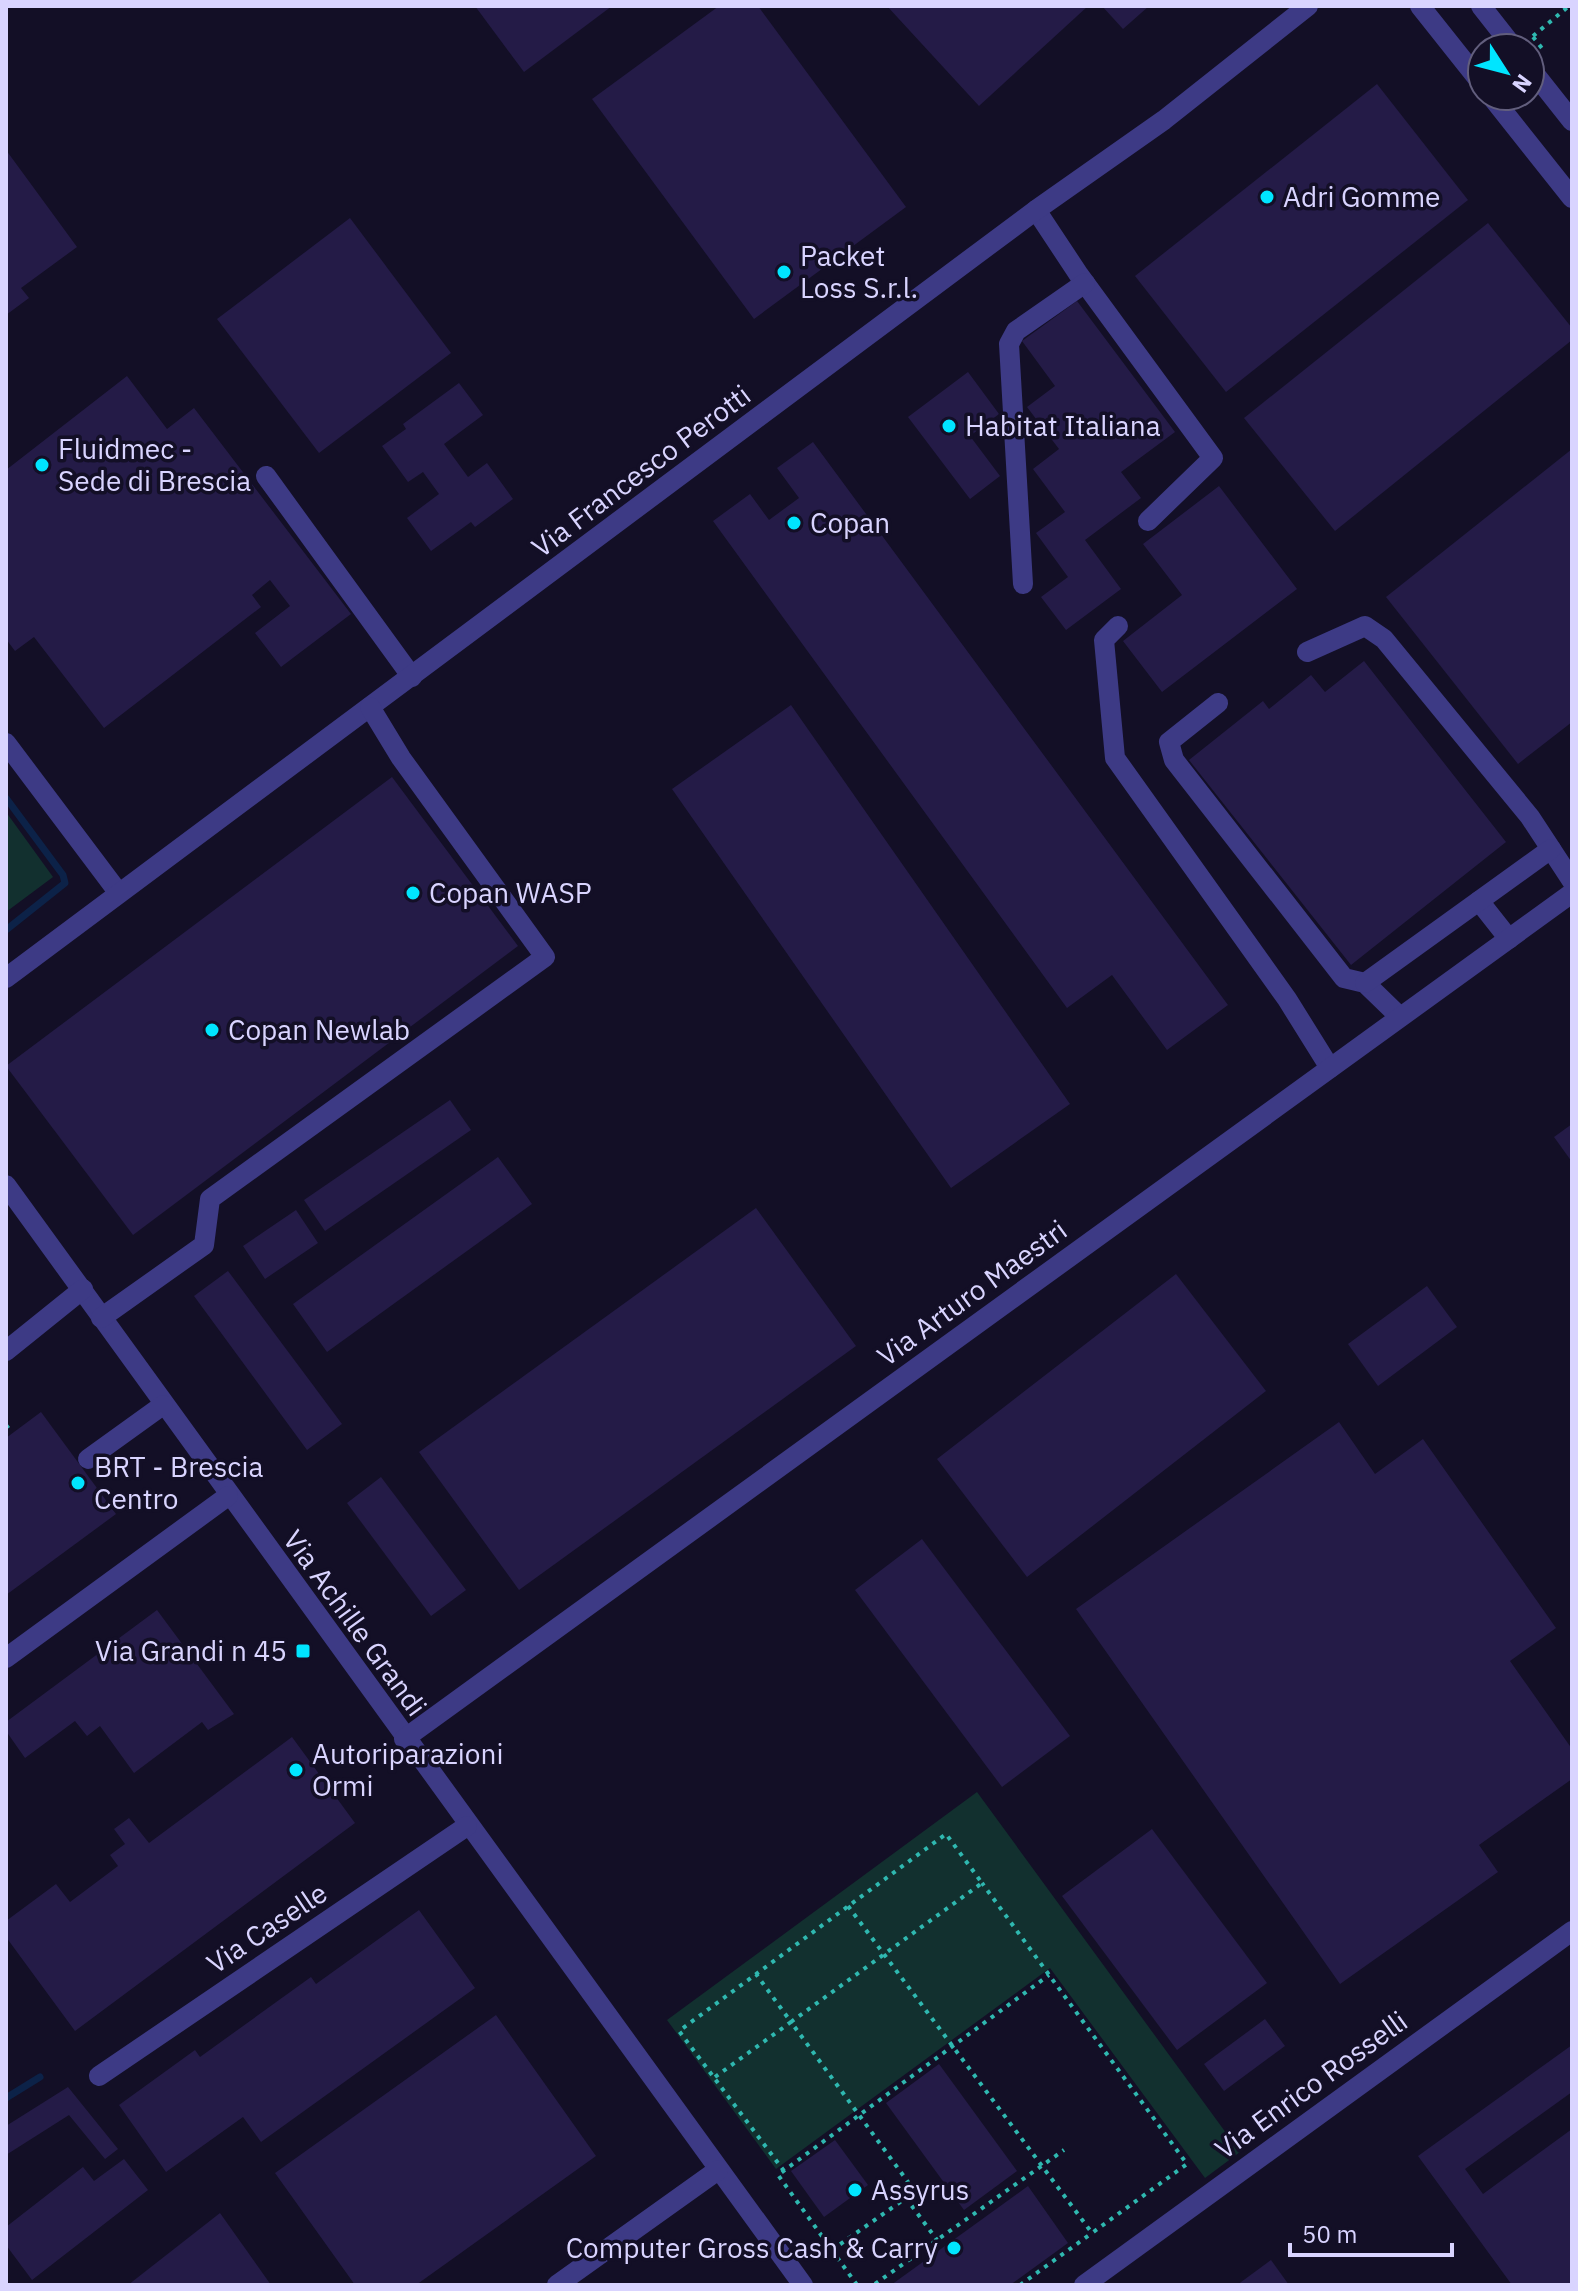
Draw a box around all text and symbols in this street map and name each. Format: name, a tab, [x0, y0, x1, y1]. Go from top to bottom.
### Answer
north arrow	[1466, 32, 1546, 112]
text: N	[1506, 69, 1539, 99]
place label: Adri Gomme	[1283, 178, 1440, 215]
marker: Adri Gomme	[1258, 188, 1276, 206]
place label: Packet Loss S.r.l.	[800, 237, 918, 306]
marker: Packet Loss S.r.l.	[775, 263, 793, 281]
street label: Via Francesco Perotti	[524, 376, 758, 565]
place label: Habitat Italiana	[965, 407, 1161, 444]
marker: Habitat Italiana	[940, 417, 958, 435]
place label: Fluidmec - Sede di Brescia	[58, 430, 251, 499]
marker: Fluidmec - Sede di Brescia	[33, 456, 51, 474]
place label: Copan	[810, 504, 890, 541]
marker: Copan	[785, 514, 803, 532]
place label: Copan WASP	[429, 874, 592, 911]
marker: Copan WASP	[404, 884, 422, 902]
place label: Copan Newlab	[228, 1011, 410, 1048]
marker: Copan Newlab	[203, 1021, 221, 1039]
street label: Via Arturo Maestri	[870, 1211, 1074, 1374]
place label: BRT - Brescia Centro	[94, 1448, 263, 1517]
marker: BRT - Brescia Centro	[69, 1474, 87, 1492]
street label: Via Achille Grandi	[275, 1522, 435, 1723]
place label: Via Grandi n 45	[95, 1632, 287, 1669]
marker: Via Grandi n 45	[294, 1642, 312, 1660]
place label: Autoriparazioni Ormi	[312, 1735, 503, 1804]
marker: Autoriparazioni Ormi	[287, 1761, 305, 1779]
street label: Via Caselle	[199, 1874, 334, 1981]
street label: Via Enrico Rosselli	[1207, 2002, 1414, 2167]
place label: Assyrus	[871, 2171, 969, 2208]
marker: Assyrus	[846, 2181, 864, 2199]
scale bar	[1290, 2207, 1452, 2257]
text: 50 m	[1302, 2218, 1357, 2250]
place label: Computer Gross Cash & Carry	[566, 2229, 938, 2266]
marker: Computer Gross Cash & Carry	[945, 2239, 963, 2257]

